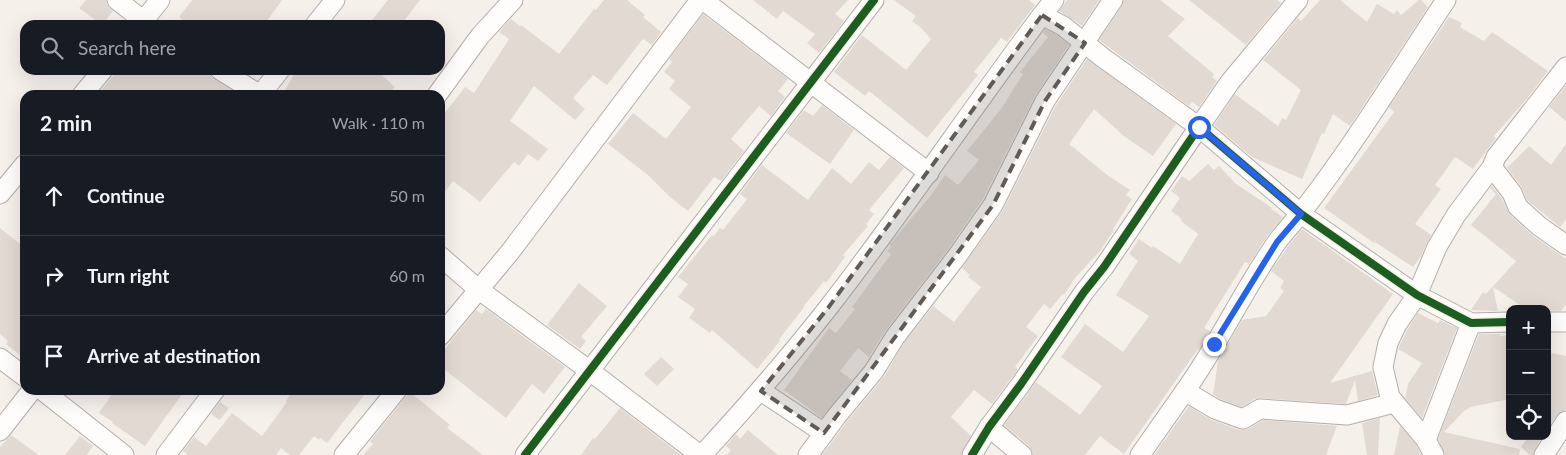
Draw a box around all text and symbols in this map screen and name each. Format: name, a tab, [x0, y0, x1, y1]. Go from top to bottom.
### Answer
search box	[20, 20, 445, 75]
icon: search	[38, 34, 66, 62]
text: Search here	[78, 36, 176, 59]
text: 2 min	[40, 110, 92, 135]
text: Walk · 110 m	[332, 113, 425, 132]
route start	[1188, 116, 1211, 139]
icon: ahead	[40, 182, 68, 210]
text: Continue	[87, 184, 165, 207]
text: 50 m	[389, 186, 425, 205]
icon: right	[40, 262, 68, 290]
text: Turn right	[87, 264, 169, 287]
text: 60 m	[389, 266, 425, 285]
map controls	[1506, 305, 1551, 440]
button: +	[1506, 305, 1551, 350]
route end	[1203, 333, 1226, 356]
icon: arrive	[40, 342, 68, 370]
text: Arrive at destination	[87, 344, 260, 367]
button: −	[1506, 350, 1551, 395]
button: locate	[1506, 395, 1551, 440]

